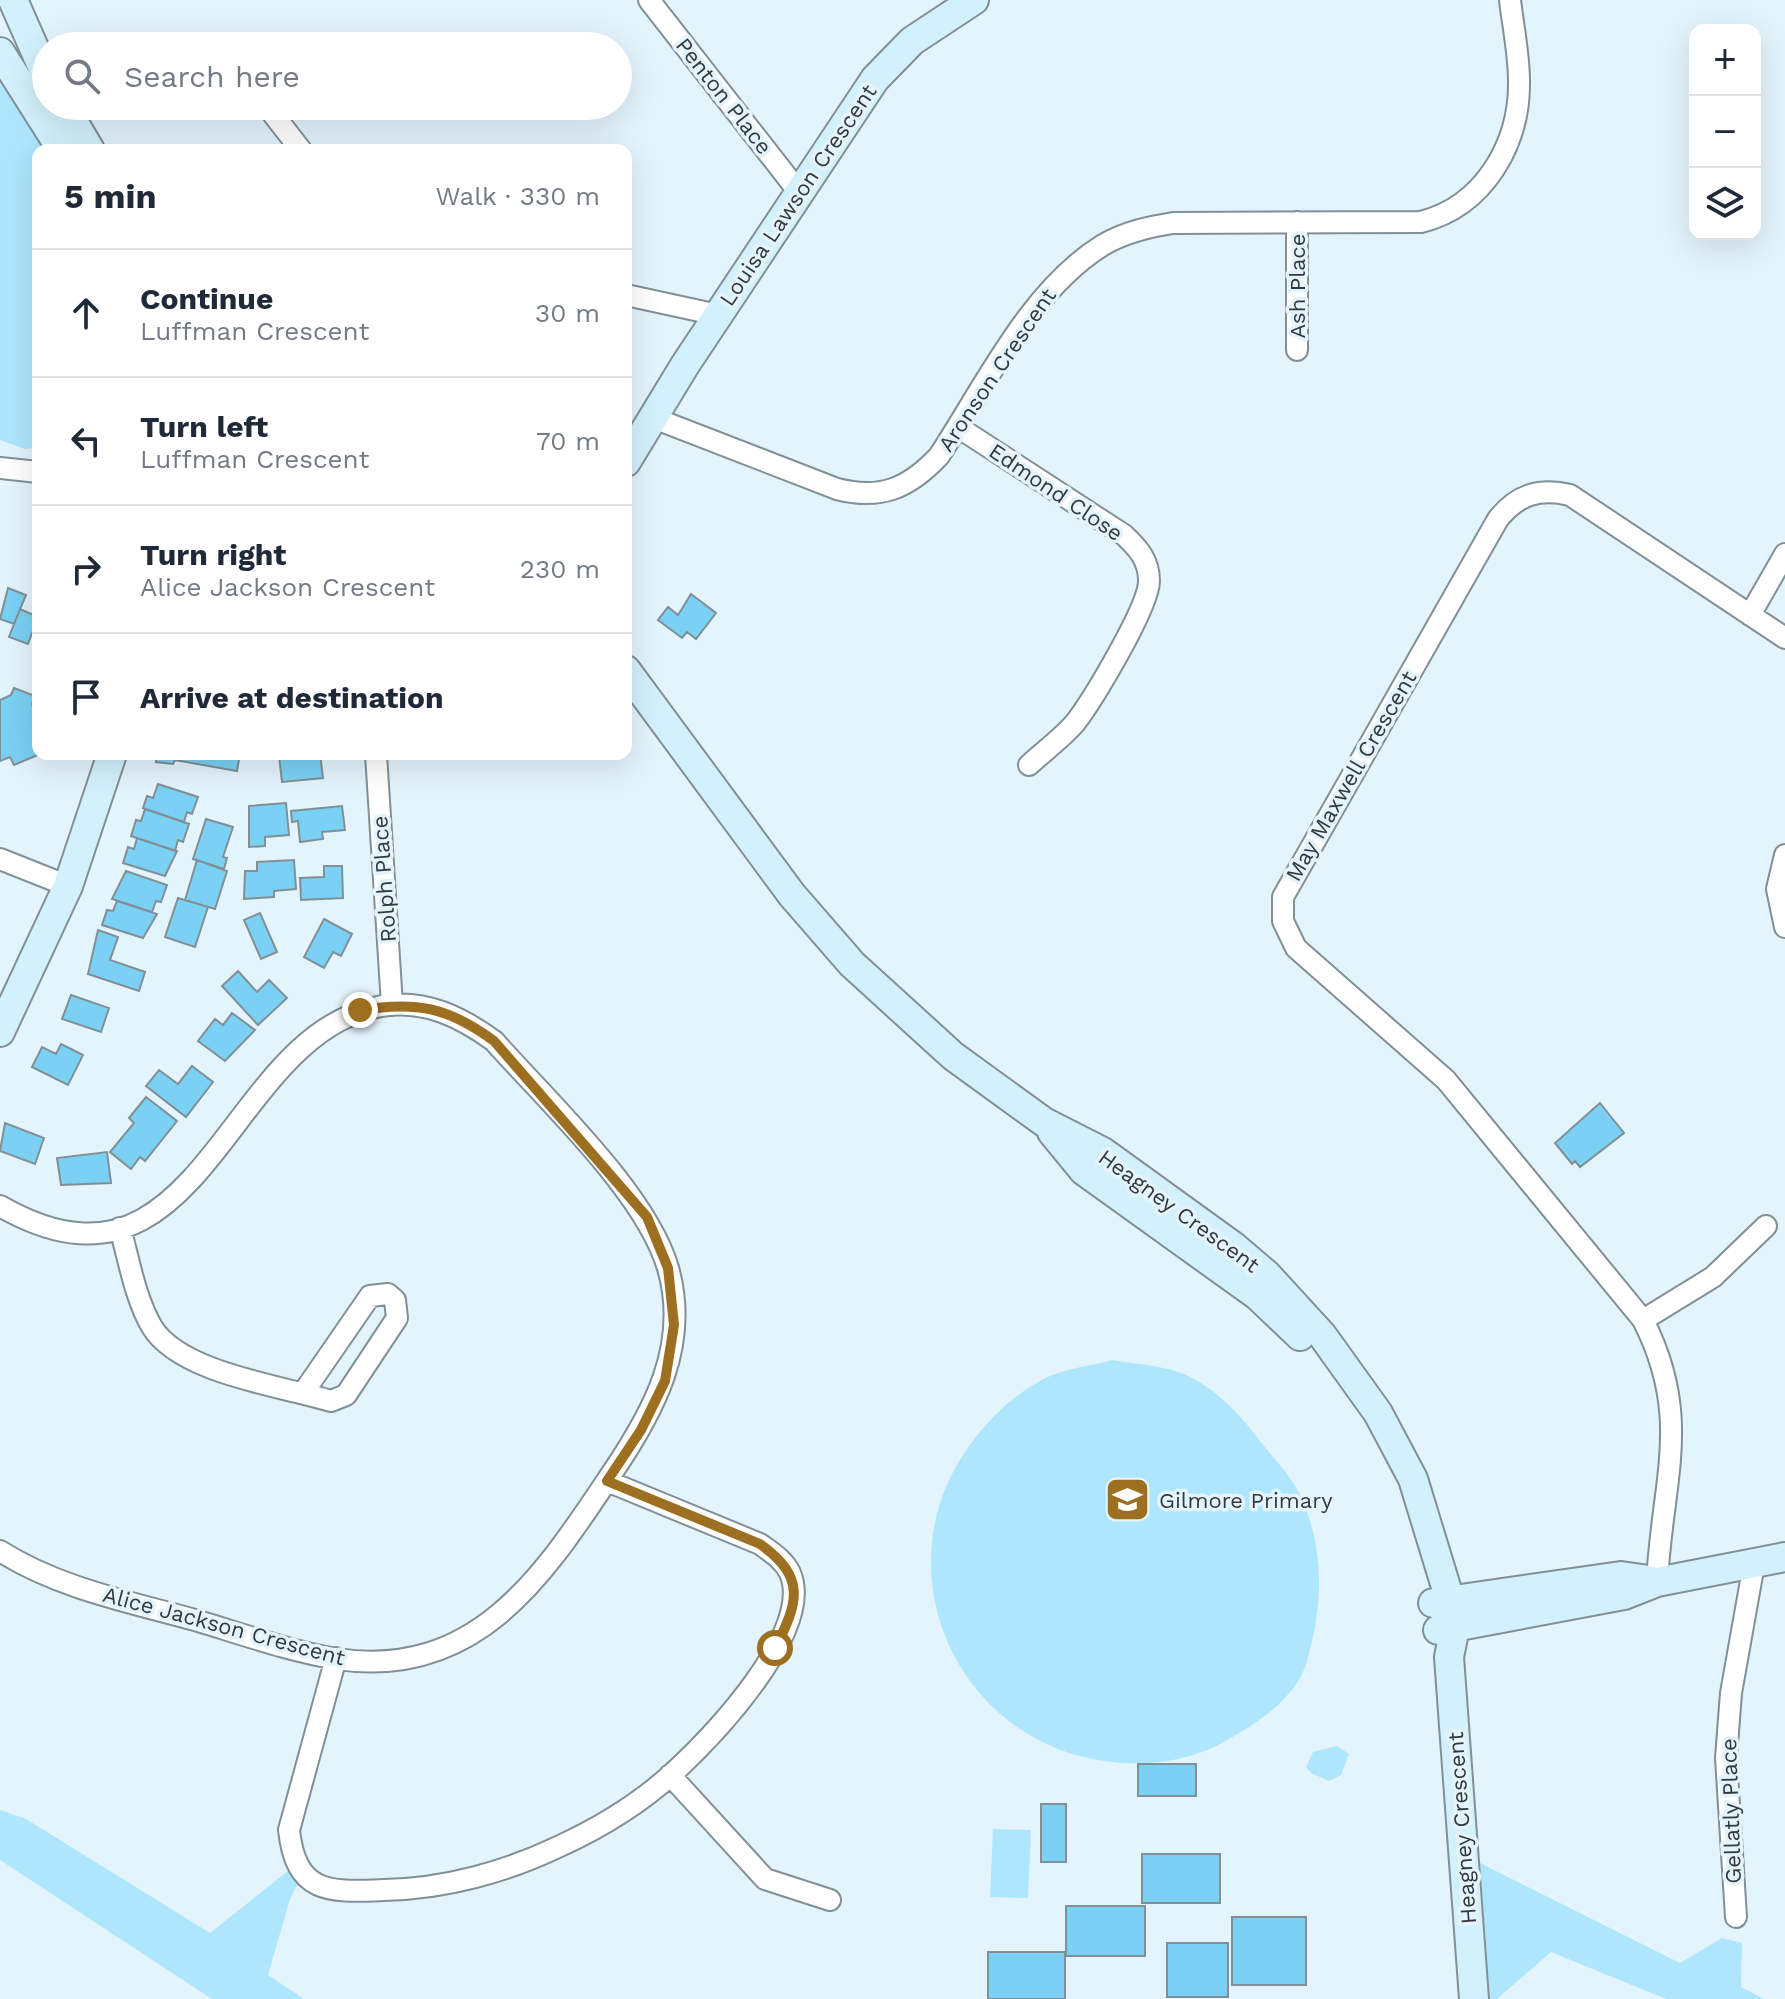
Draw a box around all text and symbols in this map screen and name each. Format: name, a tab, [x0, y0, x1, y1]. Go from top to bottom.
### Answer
map controls	[1689, 24, 1761, 240]
button: +	[1689, 24, 1761, 96]
search box	[32, 32, 632, 120]
street label: Penton Place	[671, 33, 777, 159]
icon: search	[60, 54, 104, 98]
text: Search here	[124, 59, 300, 94]
street label: Louisa Lawson Crescent	[714, 80, 882, 310]
button: −	[1689, 96, 1761, 168]
button: layers	[1689, 168, 1761, 240]
text: 5 min	[64, 176, 157, 216]
text: Walk · 330 m	[435, 181, 600, 211]
street label: Ash Place	[1285, 234, 1310, 338]
text: Continue	[140, 281, 273, 316]
street label: Aronson Crescent	[933, 284, 1061, 456]
icon: ahead	[64, 291, 108, 335]
text: 30 m	[535, 298, 600, 328]
text: Luffman Crescent	[140, 316, 369, 346]
text: Turn left	[140, 409, 268, 444]
icon: left	[64, 419, 108, 463]
text: 70 m	[536, 426, 600, 456]
street label: Edmond Close	[984, 438, 1128, 546]
text: Luffman Crescent	[140, 444, 369, 474]
text: Turn right	[140, 537, 286, 572]
icon: right	[64, 547, 108, 591]
text: 230 m	[520, 554, 600, 584]
text: Alice Jackson Crescent	[140, 572, 435, 602]
street label: May Maxwell Crescent	[1281, 667, 1421, 885]
icon: arrive	[64, 675, 108, 719]
text: Arrive at destination	[140, 680, 444, 715]
street label: Rolph Place	[367, 815, 401, 943]
route end	[342, 992, 378, 1028]
street label: Heagney Crescent	[1094, 1144, 1264, 1278]
school or university icon: Gilmore Primary	[1104, 1476, 1152, 1524]
place label: Gilmore Primary	[1159, 1488, 1333, 1513]
street label: Alice Jackson Crescent	[100, 1582, 348, 1670]
route start	[757, 1630, 793, 1666]
street label: Heagney Crescent	[1443, 1731, 1481, 1925]
street label: Gellatly Place	[1716, 1738, 1746, 1884]

